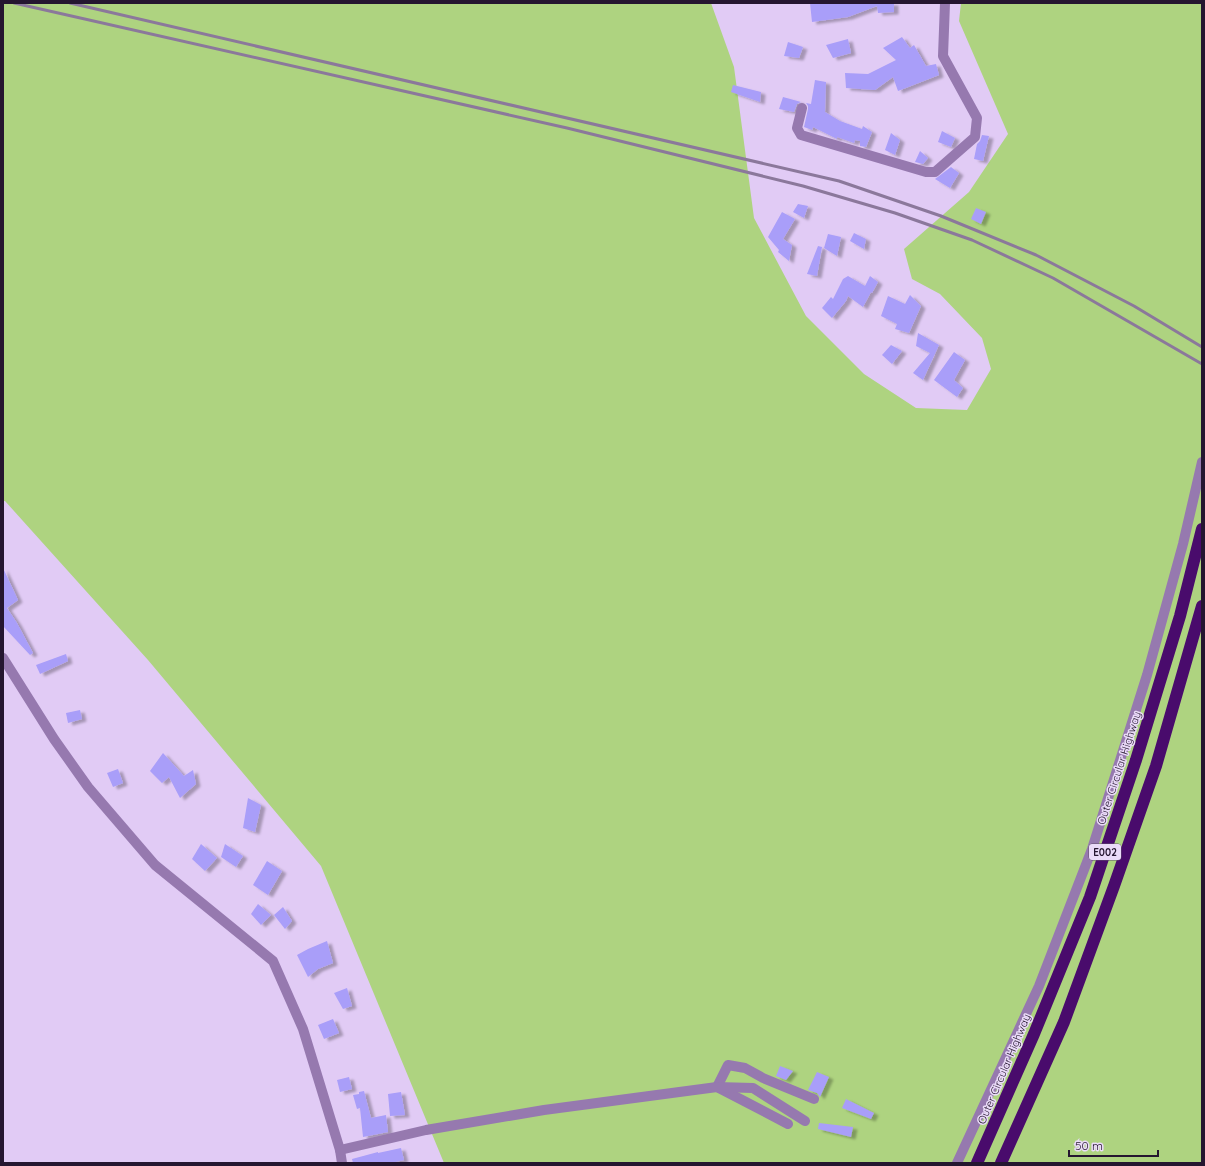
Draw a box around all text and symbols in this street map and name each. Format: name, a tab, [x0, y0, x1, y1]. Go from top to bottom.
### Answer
street label: Outer Circular Highway	[1094, 710, 1144, 826]
road number: E002	[1089, 844, 1121, 860]
street label: Outer Circular Highway	[974, 1012, 1034, 1126]
scale bar	[1069, 1132, 1158, 1158]
text: 50 m	[1075, 1138, 1103, 1153]

